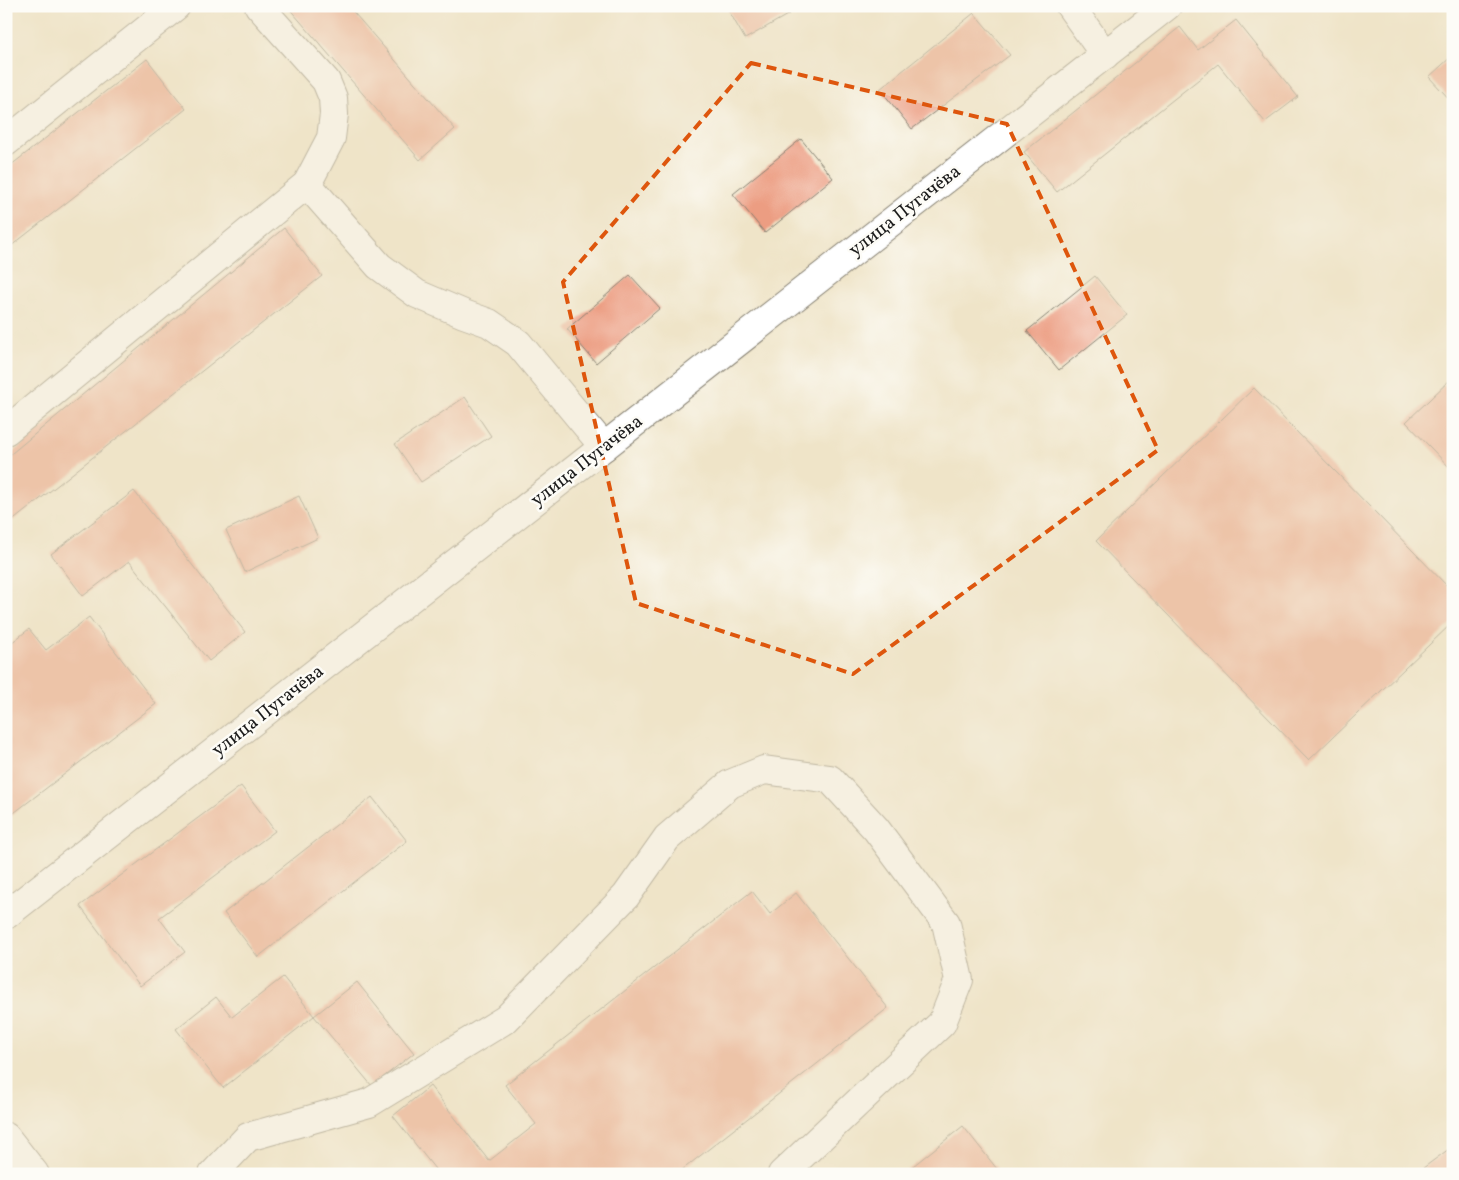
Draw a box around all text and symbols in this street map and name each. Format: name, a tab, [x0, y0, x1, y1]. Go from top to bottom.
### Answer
street label: улица Пугачёва	[843, 159, 967, 263]
street label: улица Пугачёва	[525, 409, 649, 513]
street label: улица Пугачёва	[206, 659, 330, 763]

